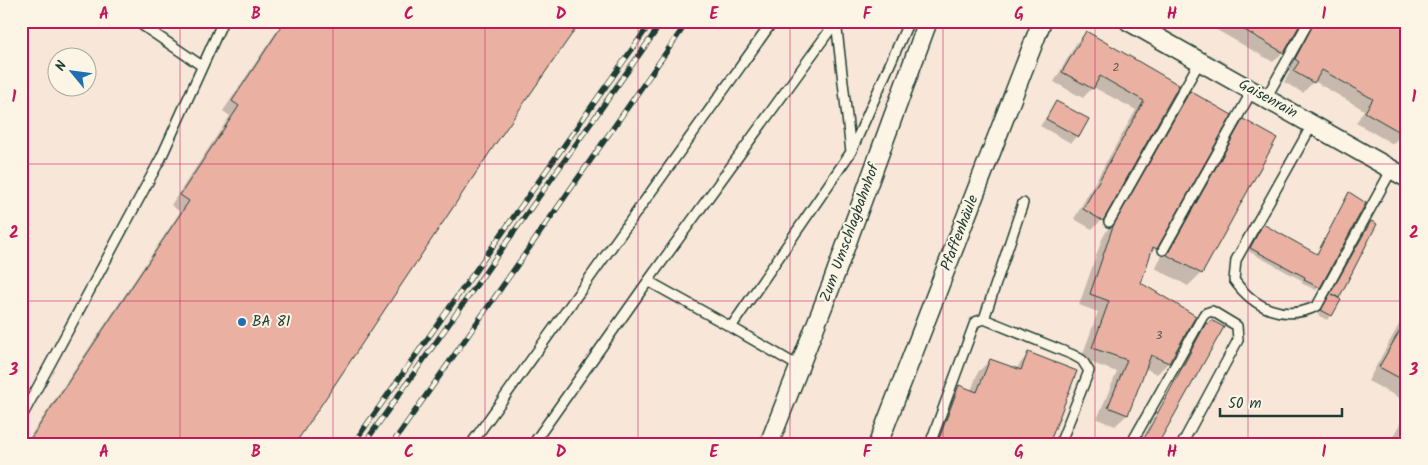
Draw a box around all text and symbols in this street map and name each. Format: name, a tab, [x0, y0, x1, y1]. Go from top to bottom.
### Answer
text: A	[99, 2, 109, 27]
text: B	[251, 2, 261, 27]
text: C	[404, 2, 414, 27]
text: D	[556, 2, 567, 27]
text: E	[710, 2, 720, 27]
text: F	[863, 2, 873, 27]
text: G	[1014, 2, 1024, 27]
text: H	[1167, 2, 1177, 27]
text: I	[1322, 2, 1327, 27]
north arrow	[48, 48, 98, 98]
text: N	[50, 57, 73, 75]
house number: 2	[1113, 58, 1120, 77]
street label: Gaisenrain	[1234, 73, 1302, 125]
text: 1	[12, 85, 17, 110]
text: 1	[1412, 85, 1417, 110]
street label: Zum Umschlagbahnhof	[814, 159, 887, 306]
street label: Pfaffenhäule	[935, 191, 986, 274]
text: 2	[9, 221, 19, 246]
text: 2	[1409, 221, 1419, 246]
place label: BA 81	[252, 310, 291, 334]
marker: BA 81	[236, 316, 248, 328]
house number: 3	[1156, 326, 1163, 345]
text: 3	[9, 358, 19, 383]
text: 3	[1409, 358, 1419, 383]
scale bar	[1220, 385, 1343, 417]
text: 50 m	[1228, 392, 1262, 416]
text: A	[99, 440, 109, 465]
text: B	[251, 440, 261, 465]
text: C	[404, 440, 414, 465]
text: D	[556, 440, 567, 465]
text: E	[710, 440, 720, 465]
text: F	[863, 440, 873, 465]
text: G	[1014, 440, 1024, 465]
text: H	[1167, 440, 1177, 465]
text: I	[1322, 440, 1327, 465]

